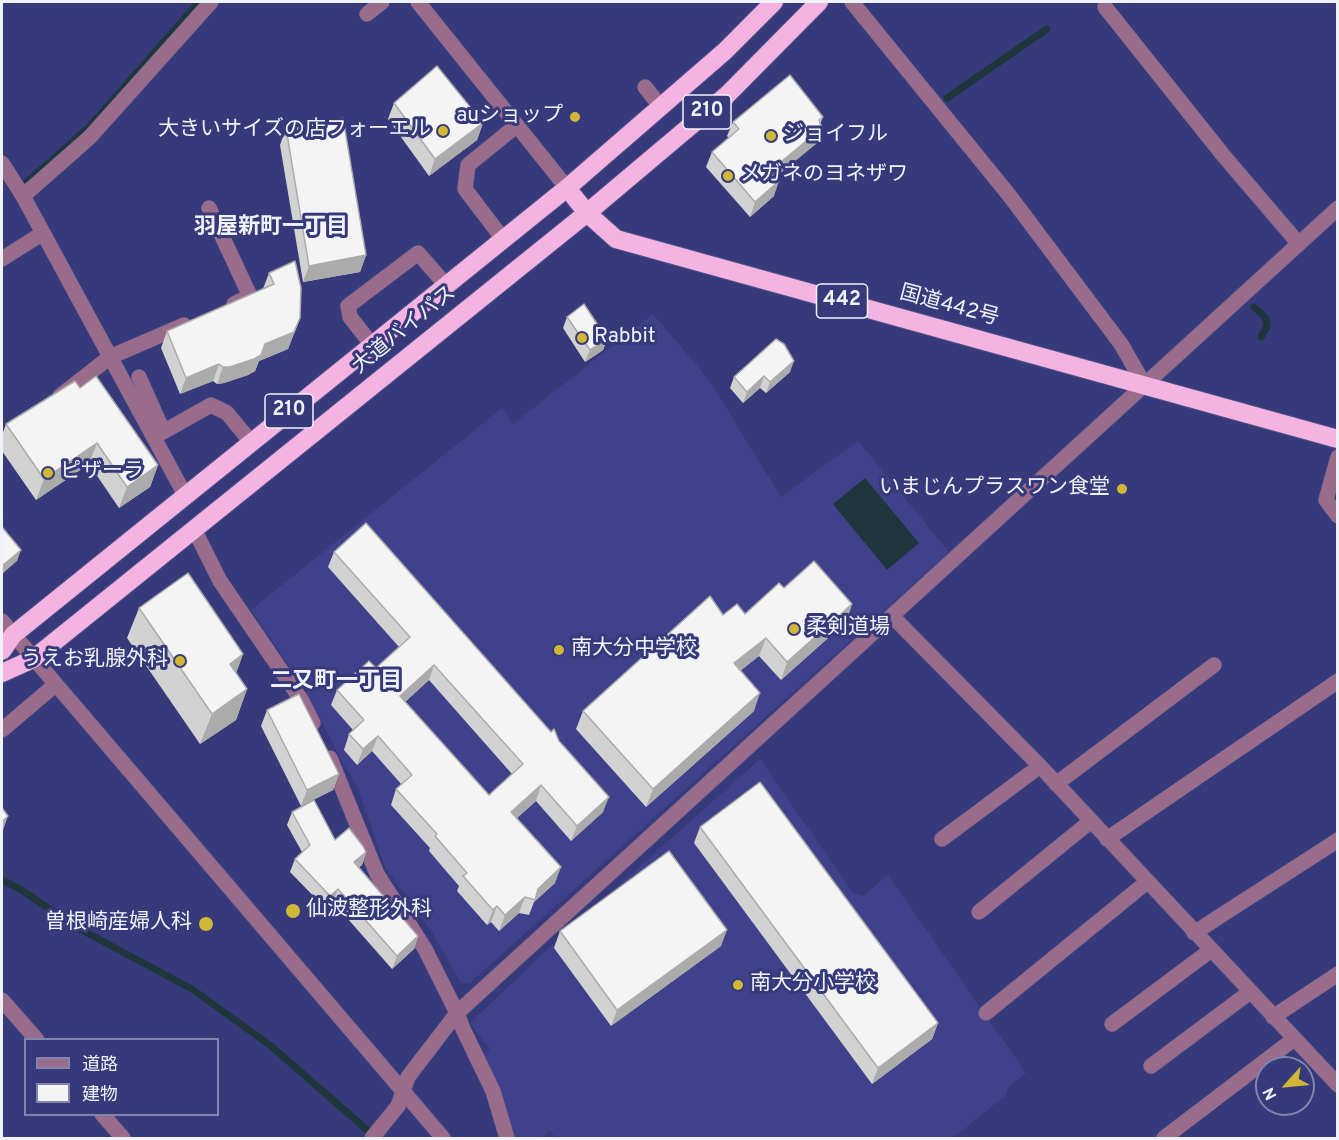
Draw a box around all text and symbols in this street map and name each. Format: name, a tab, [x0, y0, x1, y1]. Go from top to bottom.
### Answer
road number: 210	[683, 95, 731, 129]
place label: auショップ	[456, 104, 563, 130]
marker: auショップ	[568, 110, 582, 124]
place label: 大きいサイズの店フォーエル	[158, 118, 431, 144]
place label: ジョイフル	[783, 123, 888, 149]
marker: 大きいサイズの店フォーエル	[436, 124, 450, 138]
marker: ジョイフル	[764, 129, 778, 143]
place label: メガネのヨネザワ	[740, 163, 908, 189]
marker: メガネのヨネザワ	[721, 169, 735, 183]
district label: 羽屋新町一丁目	[194, 216, 348, 242]
street label: 大道バイパス	[348, 282, 462, 380]
street label: 国道442号	[897, 282, 1001, 332]
road number: 442	[816, 284, 868, 318]
place label: Rabbit	[594, 325, 656, 351]
marker: Rabbit	[575, 331, 589, 345]
road number: 210	[265, 394, 313, 428]
place label: ピザーラ	[60, 460, 144, 486]
marker: ピザーラ	[41, 466, 55, 480]
place label: いまじんプラスワン食堂	[879, 476, 1110, 502]
marker: いまじんプラスワン食堂	[1115, 482, 1129, 496]
place label: 柔剣道場	[806, 616, 890, 642]
marker: 柔剣道場	[787, 622, 801, 636]
place label: 南大分中学校	[571, 637, 697, 663]
marker: 南大分中学校	[552, 643, 566, 657]
place label: うえお乳腺外科	[21, 648, 168, 674]
marker: うえお乳腺外科	[173, 654, 187, 668]
district label: 二又町一丁目	[270, 670, 402, 696]
place label: 仙波整形外科	[306, 898, 432, 924]
marker: 仙波整形外科	[284, 902, 302, 920]
place label: 曽根崎産婦人科	[45, 911, 192, 937]
marker: 曽根崎産婦人科	[197, 915, 215, 933]
place label: 南大分小学校	[750, 972, 876, 998]
marker: 南大分小学校	[731, 978, 745, 992]
legend	[24, 1038, 219, 1116]
text: 道路	[82, 1054, 118, 1077]
north arrow	[1255, 1056, 1315, 1116]
text: 建物	[82, 1084, 118, 1107]
text: N	[1259, 1084, 1282, 1103]

